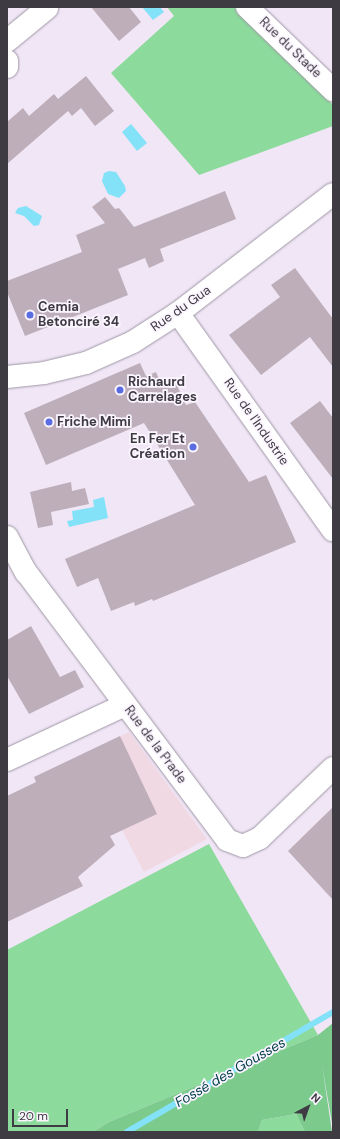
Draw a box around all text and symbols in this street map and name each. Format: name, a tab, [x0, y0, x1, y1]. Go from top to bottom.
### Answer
street label: Rue du Stade	[256, 14, 324, 82]
street label: Rue du Gua	[148, 283, 214, 335]
place label: Cemia Betonciré 34	[38, 300, 119, 331]
marker: Cemia Betonciré 34	[25, 310, 35, 320]
place label: Richaurd Carrelages	[128, 375, 197, 406]
street label: Rue de l'Industrie	[220, 375, 292, 469]
marker: Richaurd Carrelages	[115, 385, 125, 395]
place label: Friche Mimi	[57, 414, 131, 430]
marker: Friche Mimi	[44, 417, 54, 427]
place label: En Fer Et Création	[130, 432, 185, 463]
marker: En Fer Et Création	[188, 442, 198, 452]
street label: Rue de la Prade	[121, 703, 189, 787]
water label: Fossé des Gousses	[172, 1034, 288, 1110]
north arrow	[288, 1087, 328, 1127]
text: N	[308, 1090, 323, 1106]
scale bar	[14, 1101, 70, 1127]
text: 20 m	[19, 1108, 48, 1124]

